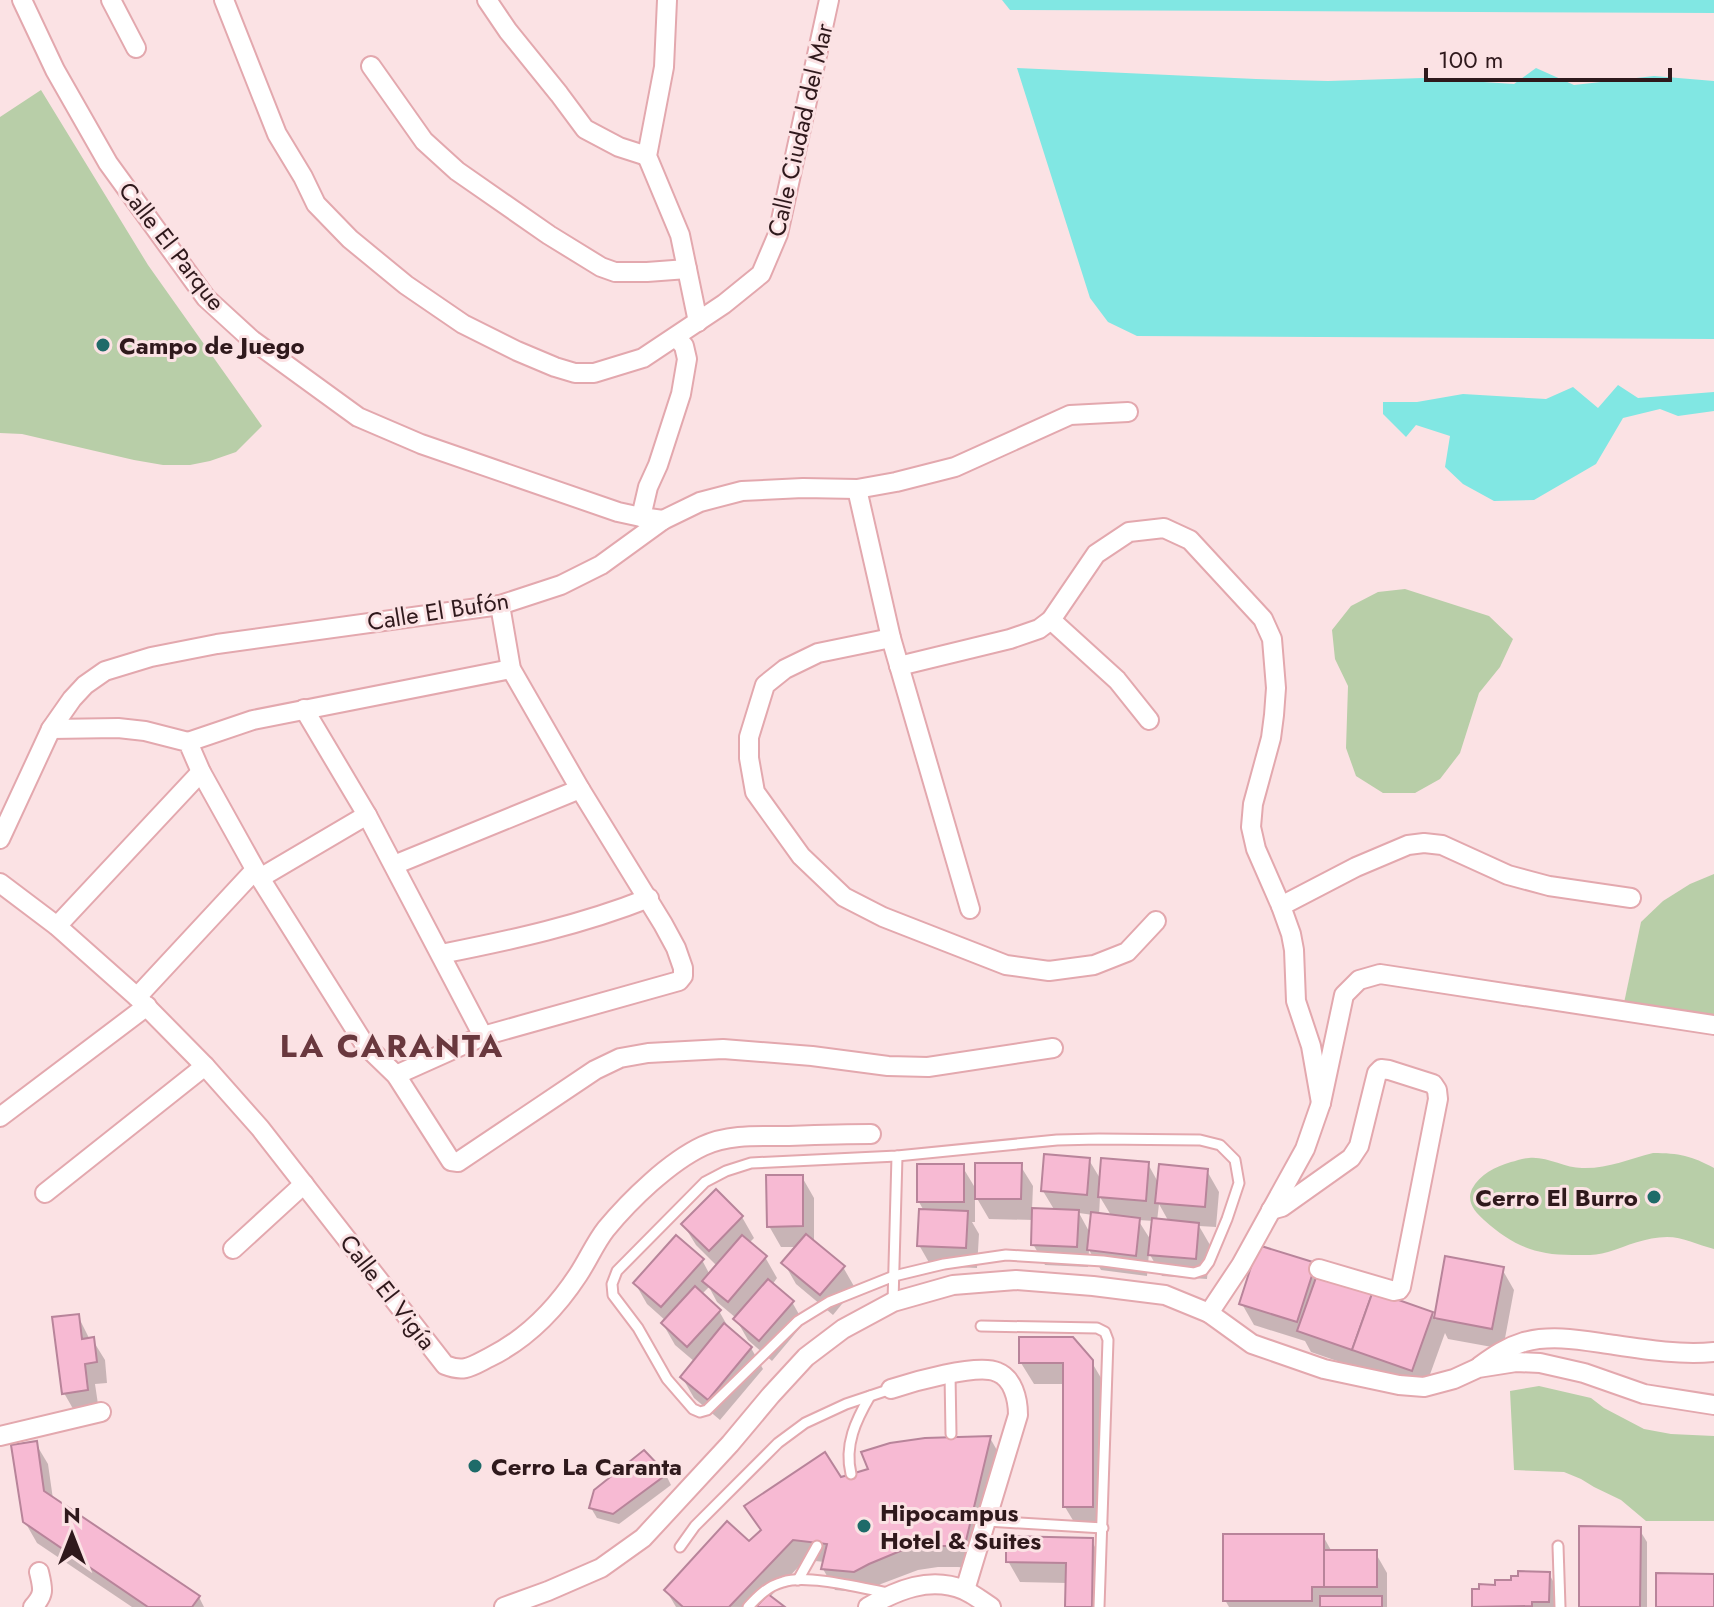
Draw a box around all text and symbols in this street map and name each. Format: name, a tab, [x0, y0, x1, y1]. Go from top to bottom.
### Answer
street label: Calle Ciudad del Mar	[758, 19, 842, 240]
scale bar	[1426, 32, 1670, 82]
text: 100 m	[1438, 42, 1504, 77]
street label: Calle El Parque	[110, 174, 234, 318]
place label: Campo de Juego	[119, 328, 305, 363]
marker: Campo de Juego	[94, 336, 112, 354]
street label: Calle El Bufón	[365, 583, 511, 639]
district label: LA CARANTA	[280, 1023, 504, 1069]
place label: Cerro El Burro	[1475, 1180, 1638, 1215]
marker: Cerro El Burro	[1645, 1188, 1663, 1206]
street label: Calle El Vigía	[332, 1227, 444, 1357]
place label: Cerro La Caranta	[491, 1449, 682, 1484]
marker: Cerro La Caranta	[466, 1457, 484, 1475]
north arrow	[32, 1495, 112, 1575]
place label: Hipocampus Hotel & Suites	[880, 1495, 1041, 1558]
text: N	[63, 1499, 81, 1531]
marker: Hipocampus Hotel & Suites	[855, 1517, 873, 1535]

